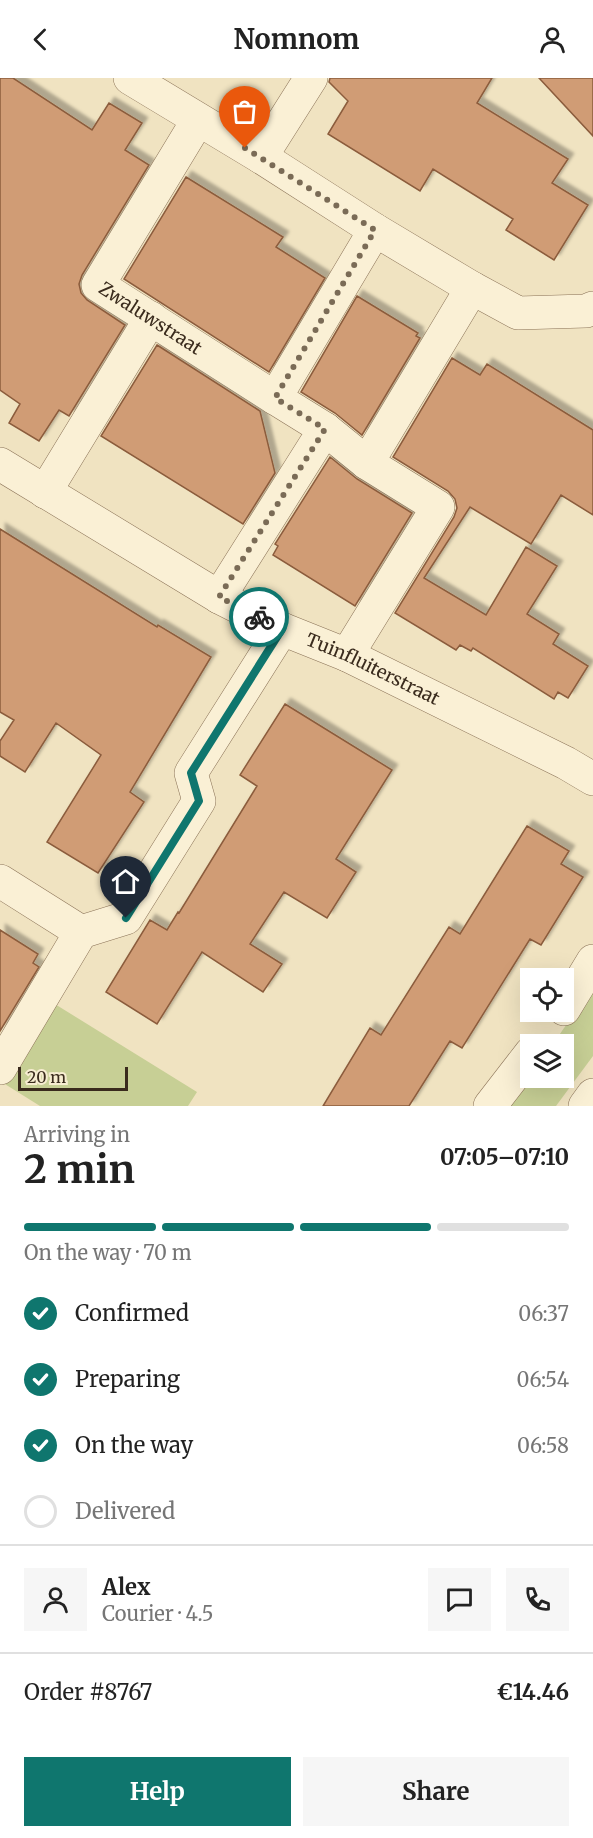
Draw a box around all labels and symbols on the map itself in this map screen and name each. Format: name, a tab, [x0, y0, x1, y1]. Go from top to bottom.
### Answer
pin	[219, 86, 270, 148]
street label: Zwaluwstraat	[95, 277, 206, 359]
courier	[229, 587, 289, 647]
street label: Tuinfluiterstraat	[303, 628, 443, 710]
pin	[100, 856, 151, 918]
scale bar	[18, 1064, 128, 1091]

